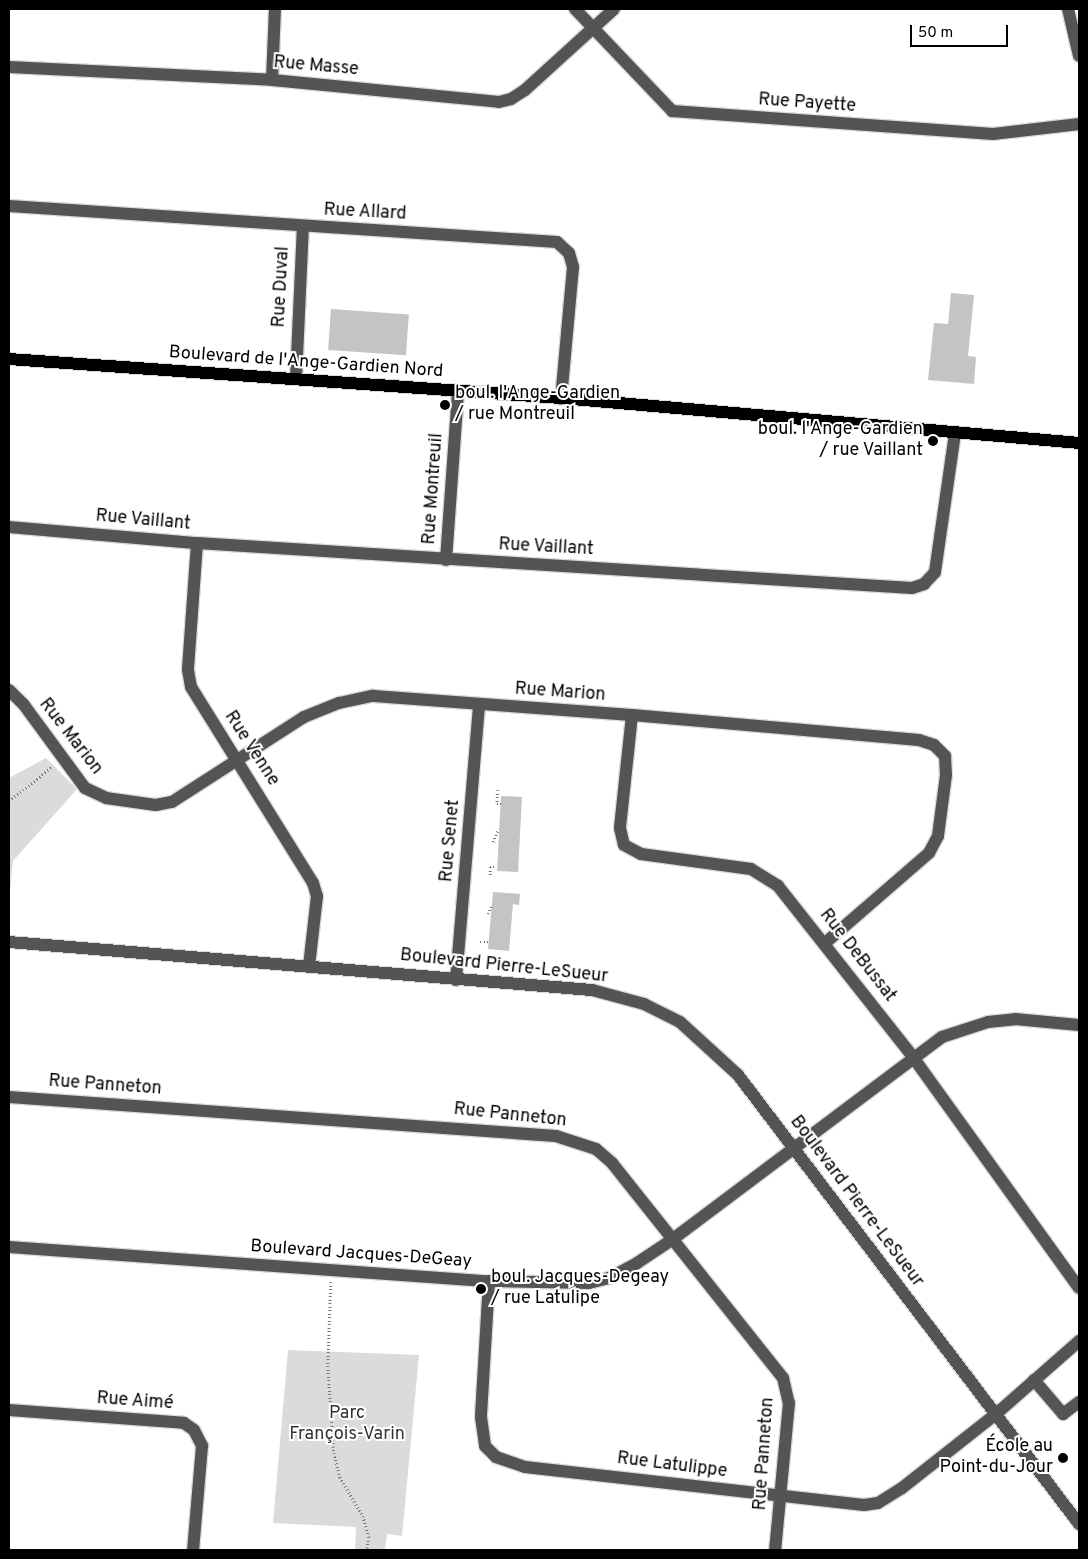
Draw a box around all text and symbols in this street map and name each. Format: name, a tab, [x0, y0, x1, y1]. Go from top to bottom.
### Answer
scale bar	[913, 15, 1010, 47]
text: 50 m	[918, 24, 953, 43]
street label: Rue Masse	[272, 53, 360, 81]
street label: Rue Payette	[757, 90, 857, 118]
street label: Rue Allard	[323, 200, 407, 226]
street label: Rue Duval	[269, 246, 295, 328]
street label: Boulevard de l'Ange-Gardien Nord	[168, 343, 444, 383]
place label: boul. l'Ange-Gardien / rue Montreuil	[455, 384, 620, 426]
marker: boul. l'Ange-Gardien / rue Montreuil	[439, 399, 451, 411]
place label: boul. l'Ange-Gardien / rue Vaillant	[758, 420, 923, 462]
street label: Rue Montreuil	[419, 433, 449, 545]
marker: boul. l'Ange-Gardien / rue Vaillant	[927, 435, 939, 447]
street label: Rue Vaillant	[94, 506, 192, 536]
street label: Rue Vaillant	[498, 535, 594, 561]
street label: Rue Marion	[514, 679, 606, 707]
street label: Rue Marion	[34, 695, 106, 779]
street label: Rue Venne	[219, 707, 283, 791]
street label: Rue Senet	[437, 799, 465, 883]
street label: Rue DeBussat	[814, 905, 900, 1007]
street label: Boulevard Pierre-LeSueur	[399, 945, 609, 989]
street label: Rue Panneton	[48, 1071, 162, 1101]
street label: Rue Panneton	[453, 1099, 567, 1133]
street label: Boulevard Pierre-LeSueur	[784, 1112, 928, 1292]
street label: Boulevard Jacques-DeGeay	[250, 1236, 472, 1274]
place label: boul. Jacques-Degeay / rue Latulipe	[491, 1268, 669, 1310]
marker: boul. Jacques-Degeay / rue Latulipe	[475, 1283, 487, 1295]
street label: Rue Aimé	[96, 1389, 174, 1415]
street label: Rue Panneton	[750, 1397, 780, 1511]
park label: Parc François-Varin	[289, 1404, 405, 1446]
place label: École au Point-du-Jour	[939, 1437, 1053, 1480]
street label: Rue Latulippe	[616, 1449, 728, 1483]
marker: École au Point-du-Jour	[1057, 1452, 1069, 1464]

